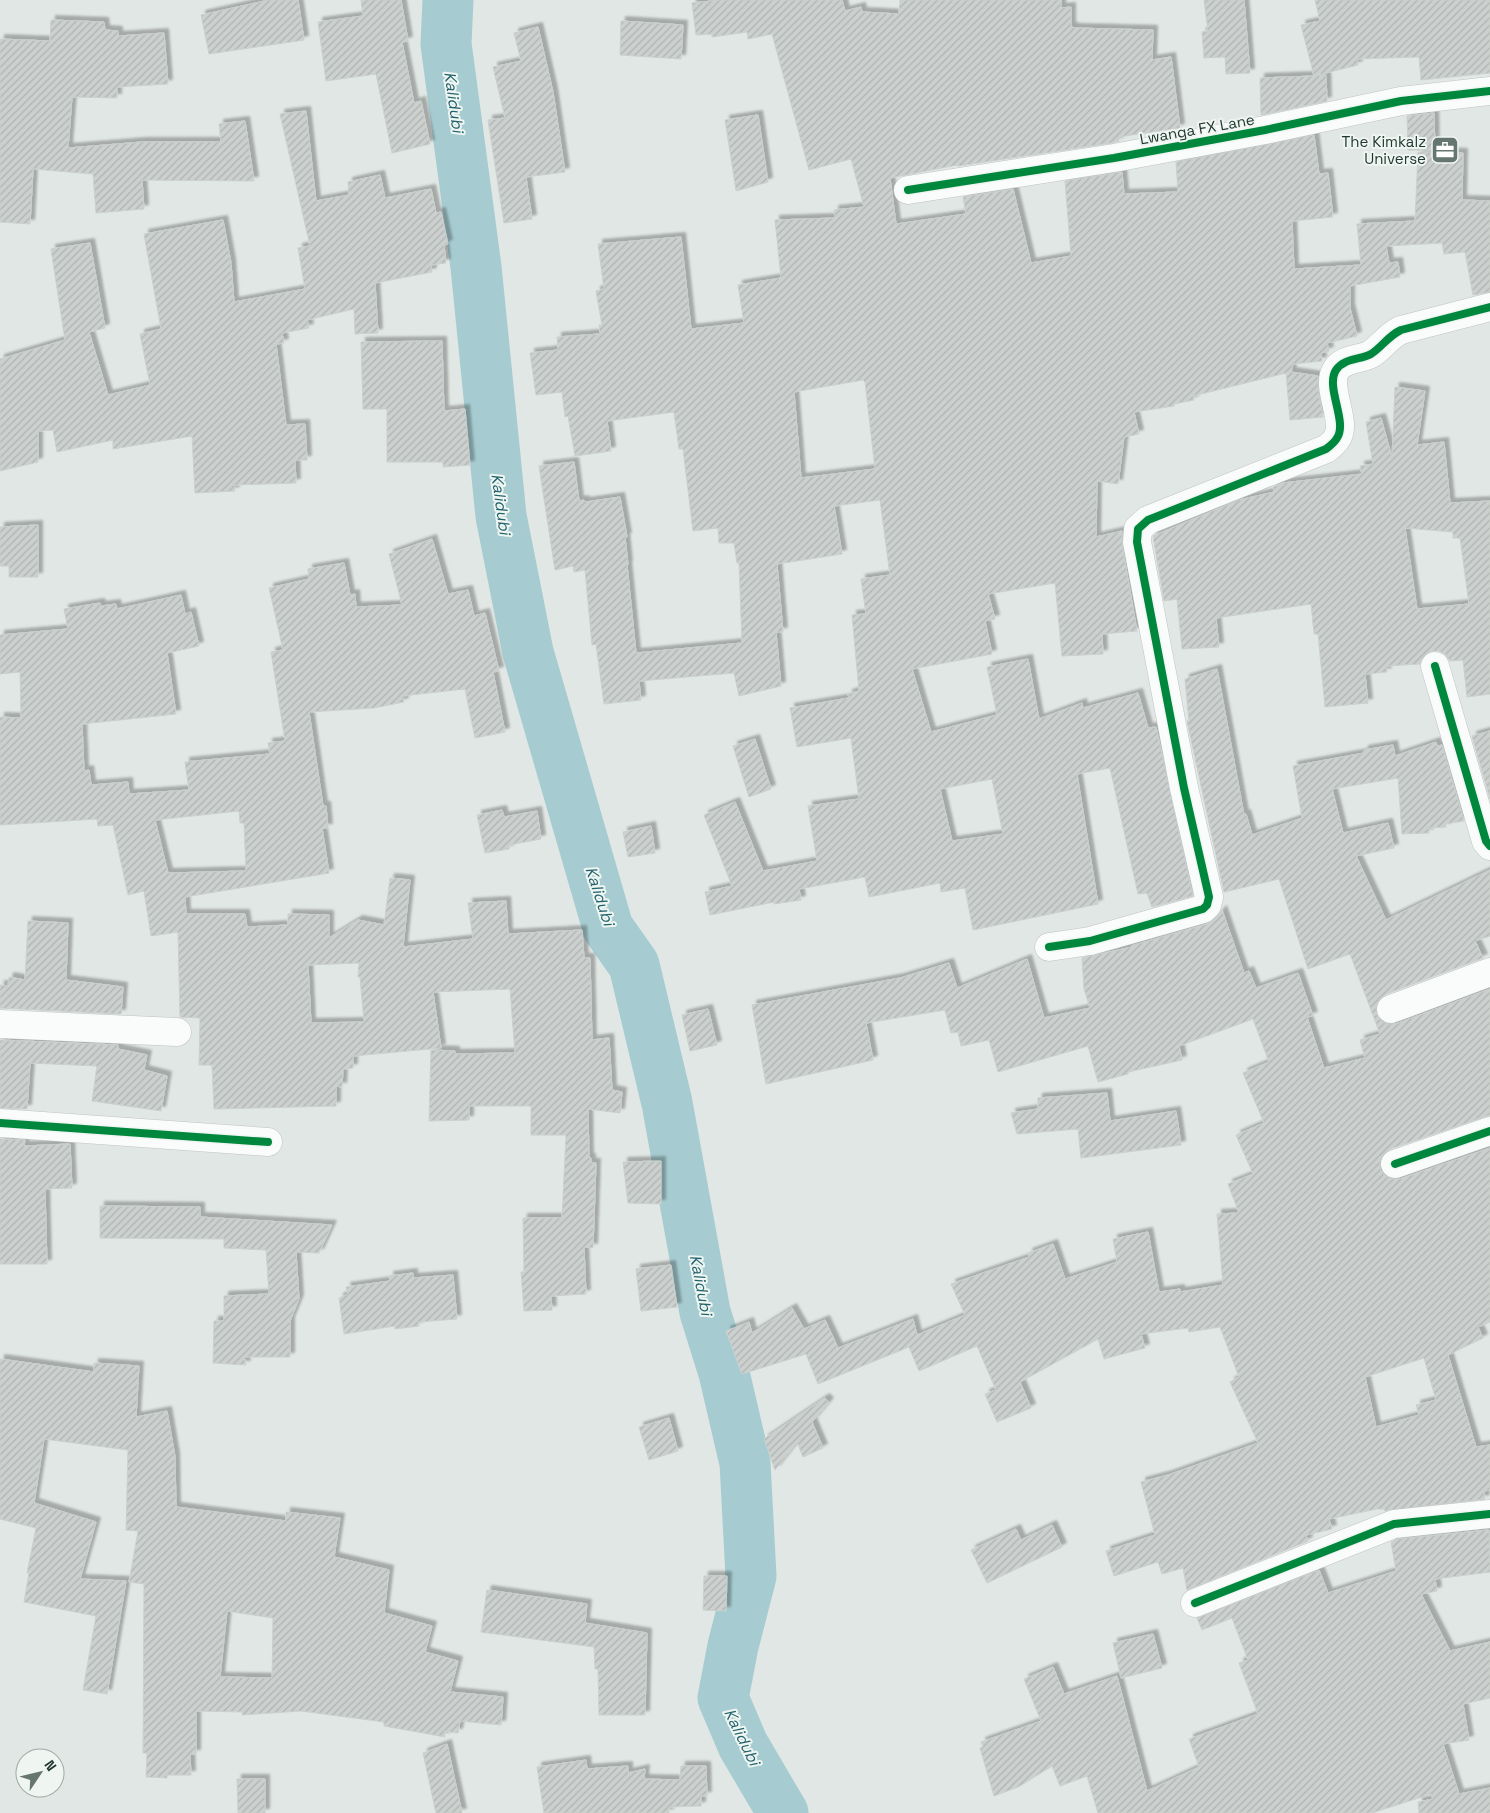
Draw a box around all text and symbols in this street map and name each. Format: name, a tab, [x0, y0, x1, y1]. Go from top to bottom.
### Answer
water label: Kalidubi	[439, 70, 469, 136]
street label: Lwanga FX Lane	[1138, 110, 1256, 148]
place label: The Kimkalz Universe	[1342, 132, 1426, 168]
office icon: The Kimkalz Universe	[1430, 135, 1460, 165]
water label: Kalidubi	[486, 472, 516, 538]
water label: Kalidubi	[581, 864, 620, 930]
water label: Kalidubi	[685, 1253, 718, 1319]
water label: Kalidubi	[719, 1705, 766, 1771]
north arrow	[15, 1748, 65, 1798]
text: N	[41, 1757, 61, 1775]

